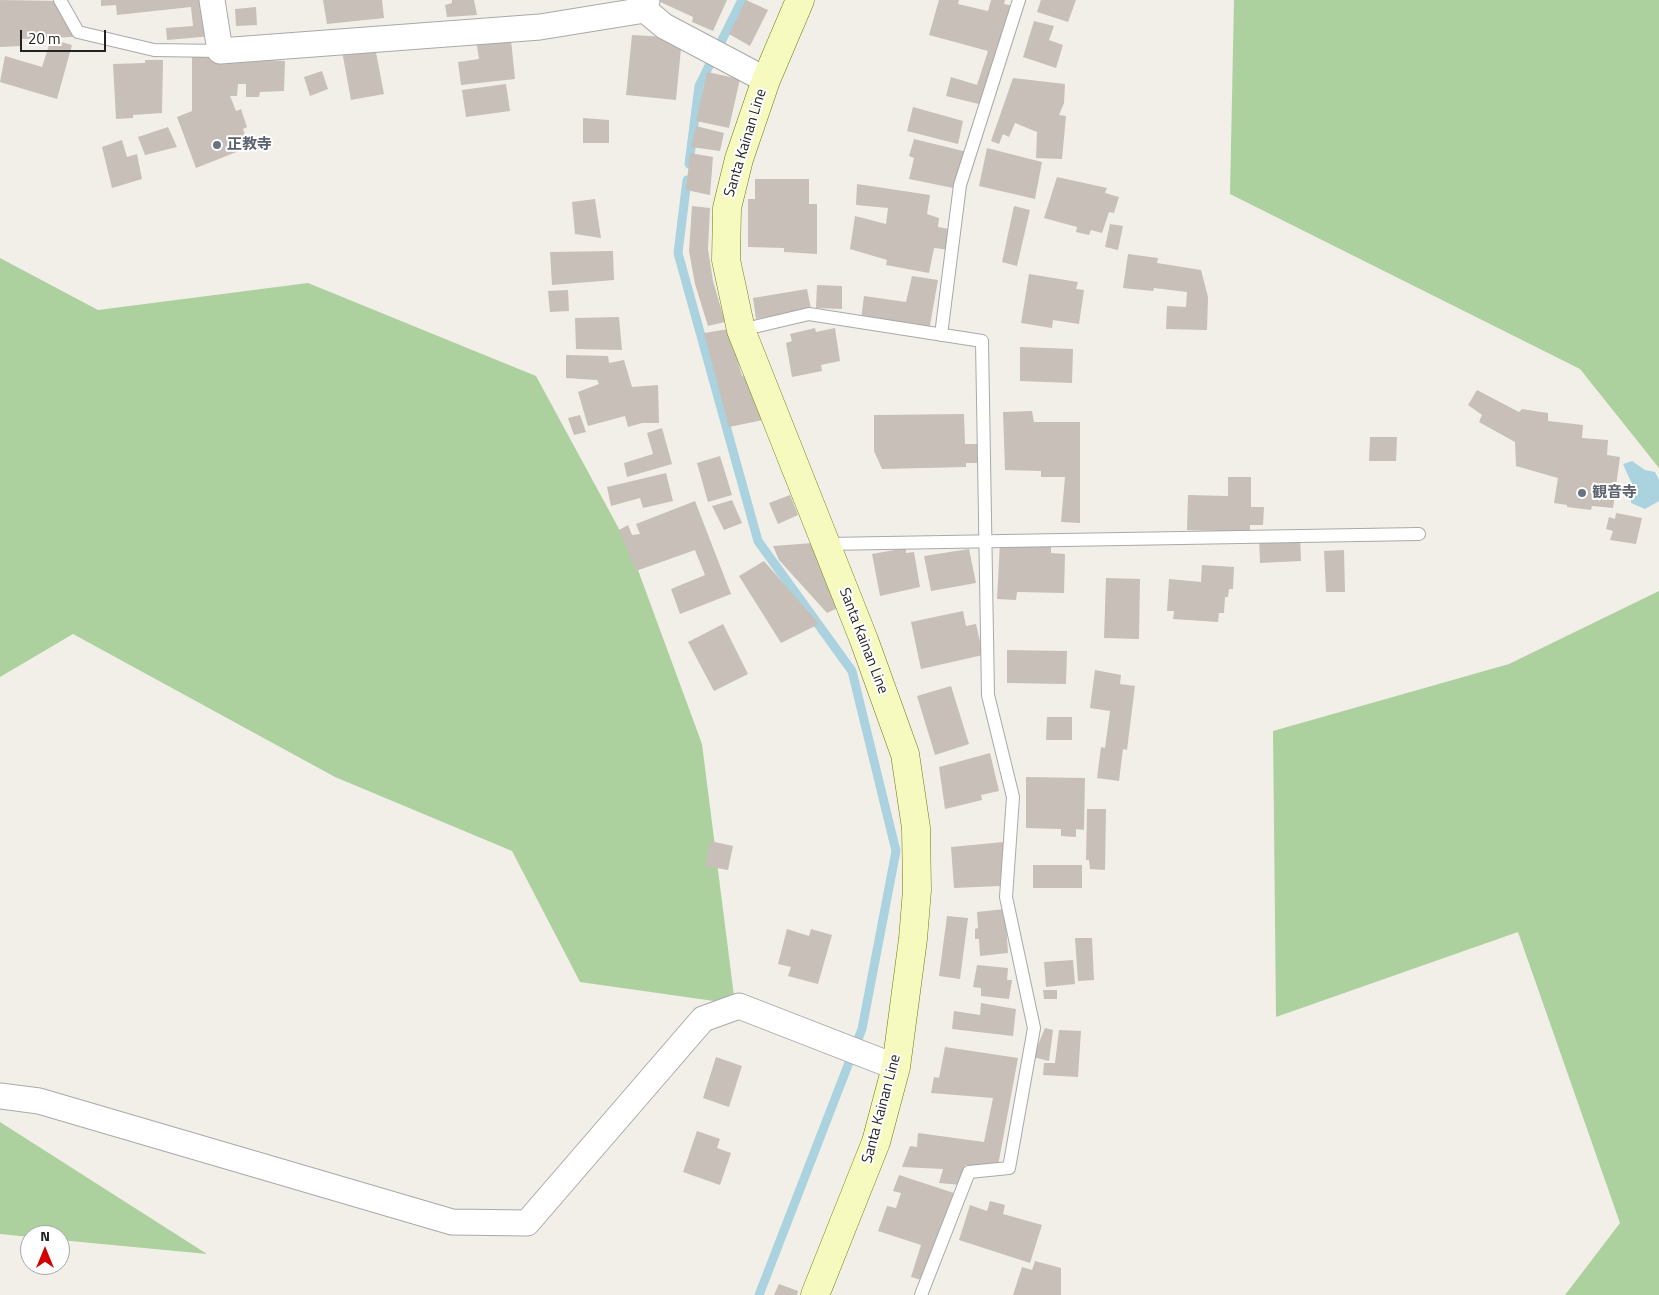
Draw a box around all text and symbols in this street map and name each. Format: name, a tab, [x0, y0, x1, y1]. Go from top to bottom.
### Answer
scale bar	[22, 20, 109, 52]
text: 20 m	[28, 27, 61, 50]
street label: Santa Kainan Line	[721, 87, 771, 199]
place label: 正教寺	[227, 136, 272, 154]
marker: 正教寺	[211, 139, 223, 151]
place label: 観音寺	[1592, 484, 1637, 502]
marker: 観音寺	[1576, 487, 1588, 499]
street label: Santa Kainan Line	[835, 585, 891, 697]
street label: Santa Kainan Line	[859, 1053, 905, 1165]
north arrow	[20, 1225, 70, 1275]
text: N	[40, 1225, 50, 1246]

